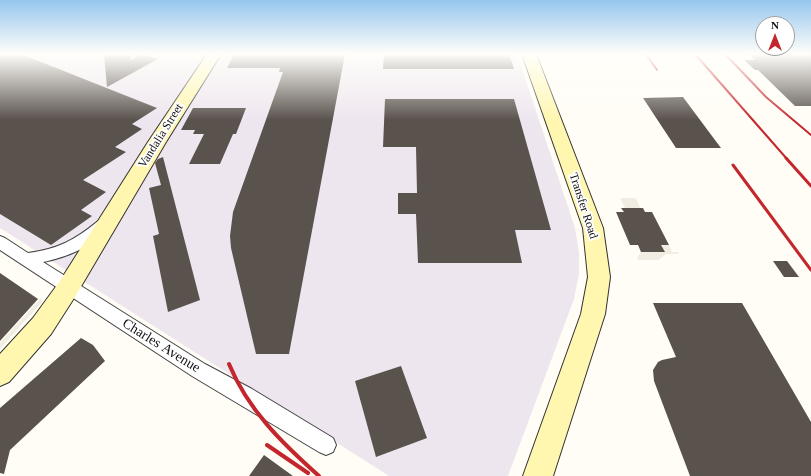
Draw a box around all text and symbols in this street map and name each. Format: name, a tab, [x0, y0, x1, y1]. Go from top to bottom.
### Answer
north arrow	[755, 16, 795, 56]
text: N	[771, 19, 779, 31]
street label: Vandalia Street	[136, 101, 186, 171]
street label: Transfer Road	[566, 171, 600, 241]
street label: Charles Avenue	[119, 315, 203, 377]

